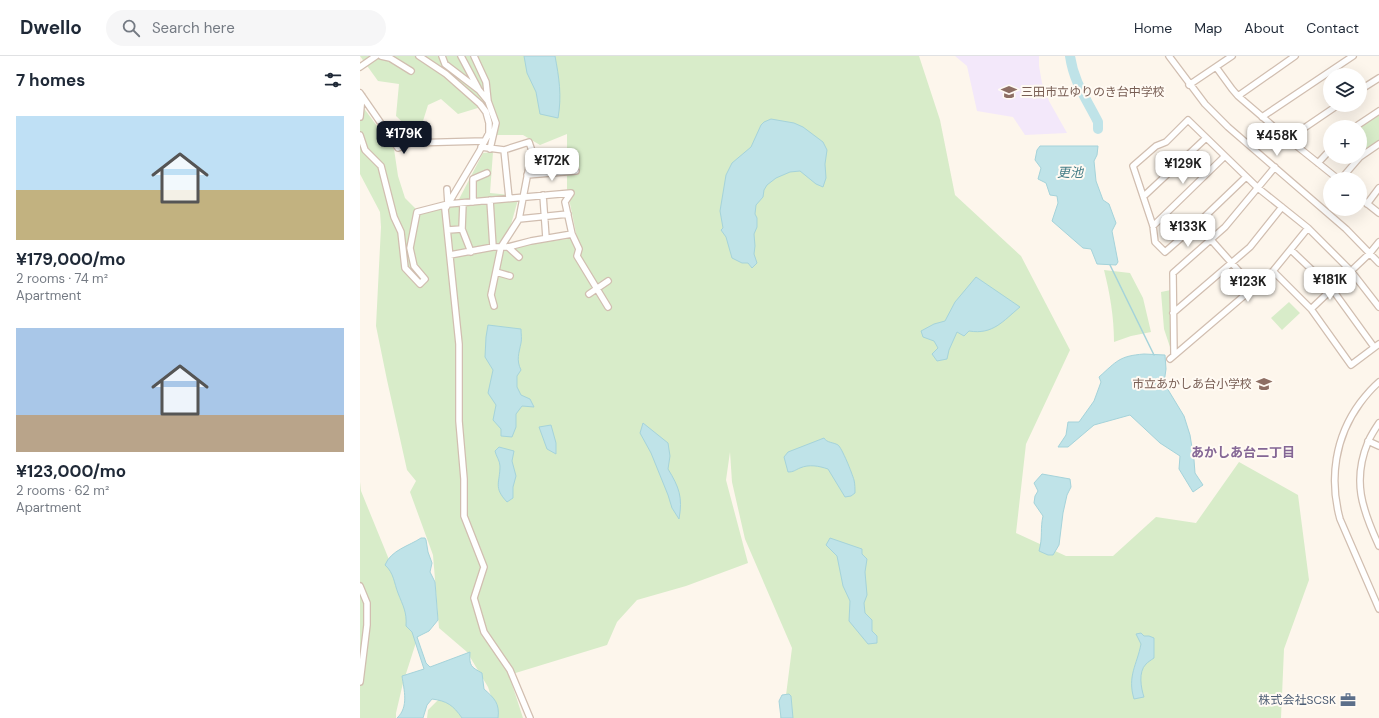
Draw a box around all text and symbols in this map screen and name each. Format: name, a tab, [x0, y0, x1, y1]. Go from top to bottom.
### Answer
search box	[106, 10, 386, 46]
text: Dwello	[20, 15, 82, 40]
icon: search	[120, 17, 142, 39]
text: Search here	[152, 18, 235, 38]
text: Home	[1134, 19, 1172, 37]
text: Map	[1194, 19, 1222, 37]
text: About	[1244, 19, 1284, 37]
text: Contact	[1306, 19, 1359, 37]
map controls	[1323, 68, 1367, 216]
button: layers	[1323, 68, 1367, 112]
text: 7 homes	[16, 69, 85, 91]
icon: filters	[322, 69, 344, 91]
school or university icon: 三田市立ゆりのき台中学校	[1000, 83, 1018, 101]
place label: 三田市立ゆりのき台中学校	[1021, 84, 1165, 100]
button: +	[1323, 120, 1367, 164]
pin: ¥179K	[376, 121, 432, 155]
pin: ¥458K	[1249, 123, 1305, 157]
text: ¥179K	[386, 125, 422, 142]
text: ¥458K	[1256, 127, 1298, 144]
icon: home	[144, 142, 216, 214]
pin: ¥172K	[524, 148, 580, 182]
pin: ¥129K	[1155, 151, 1211, 185]
text: ¥172K	[534, 152, 570, 169]
text: ¥129K	[1164, 155, 1202, 172]
water label: 更池	[1057, 164, 1085, 181]
button: −	[1323, 172, 1367, 216]
pin: ¥133K	[1160, 214, 1216, 248]
text: ¥133K	[1169, 218, 1207, 235]
text: ¥179,000/mo	[16, 248, 126, 270]
pin: ¥181K	[1302, 267, 1358, 301]
pin: ¥123K	[1220, 269, 1276, 303]
text: 2 rooms · 74 m²	[16, 270, 108, 287]
text: ¥181K	[1313, 271, 1347, 288]
text: ¥123K	[1229, 273, 1267, 290]
text: Apartment	[16, 287, 81, 304]
icon: home	[144, 354, 216, 426]
school or university icon: 市立あかしあ台小学校	[1255, 375, 1273, 393]
place label: 市立あかしあ台小学校	[1132, 376, 1252, 392]
district label: あかしあ台二丁目	[1191, 444, 1295, 461]
text: ¥123,000/mo	[16, 460, 126, 482]
text: 2 rooms · 62 m²	[16, 482, 109, 499]
text: Apartment	[16, 499, 81, 516]
office icon: 株式会社SCSK	[1339, 691, 1357, 709]
place label: 株式会社SCSK	[1258, 692, 1336, 708]

